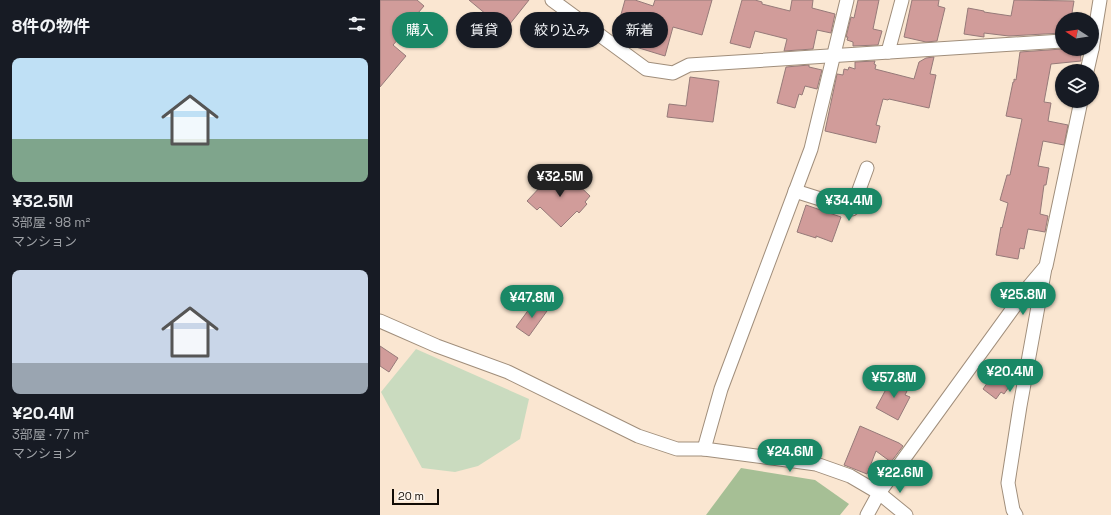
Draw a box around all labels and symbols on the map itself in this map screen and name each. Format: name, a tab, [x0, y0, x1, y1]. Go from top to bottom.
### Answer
north arrow	[1055, 12, 1099, 56]
pin: ¥32.5M	[527, 164, 593, 198]
pin: ¥34.4M	[816, 188, 882, 222]
pin: ¥25.8M	[990, 282, 1056, 316]
pin: ¥47.8M	[499, 285, 565, 319]
pin: ¥20.4M	[977, 359, 1043, 393]
pin: ¥57.8M	[861, 365, 927, 399]
pin: ¥24.6M	[757, 439, 823, 473]
pin: ¥22.6M	[867, 460, 933, 494]
scale bar	[392, 487, 439, 506]

